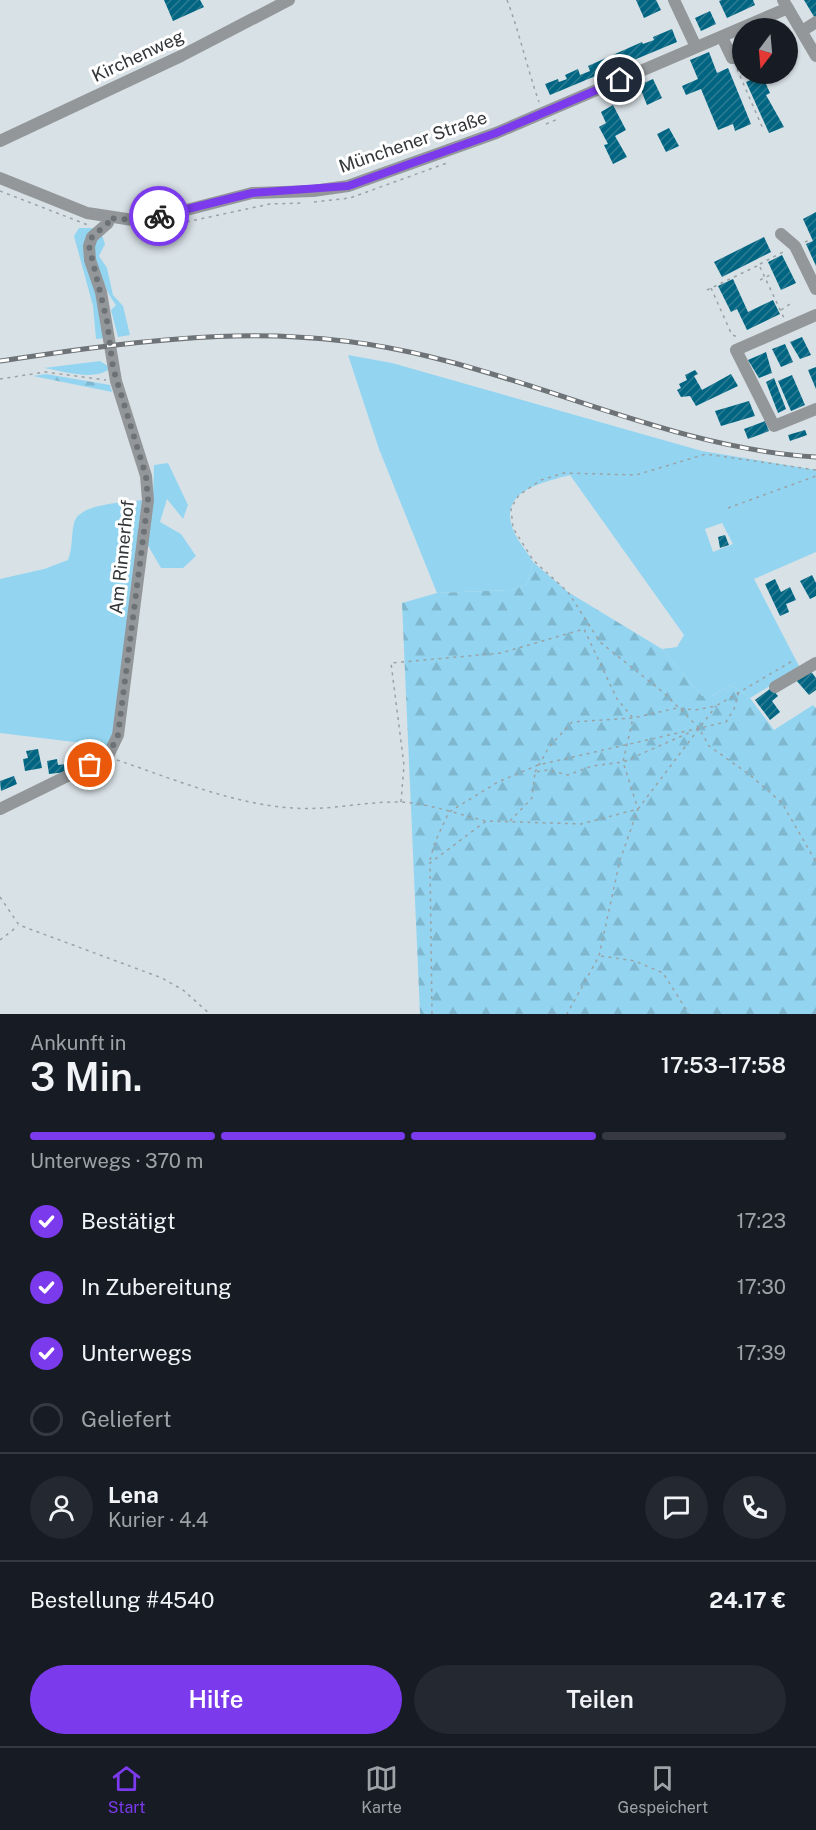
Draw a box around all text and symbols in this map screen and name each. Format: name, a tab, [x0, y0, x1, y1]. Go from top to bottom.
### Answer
north arrow	[732, 18, 798, 84]
map controls	[732, 18, 798, 84]
street label: Kirchenweg	[88, 25, 187, 86]
pin	[594, 54, 645, 105]
icon: home	[603, 63, 636, 96]
street label: Münchener Straße	[336, 106, 490, 177]
courier	[129, 186, 189, 246]
icon: bike	[143, 200, 176, 233]
street label: Am Rinnerhof	[105, 499, 138, 615]
pin	[64, 739, 115, 790]
icon: bag	[73, 748, 106, 781]
text: Ankunft in	[30, 1031, 126, 1055]
text: 17:53–17:58	[661, 1052, 786, 1078]
text: 3 Min.	[30, 1054, 142, 1100]
text: Unterwegs · 370 m	[30, 1149, 203, 1173]
icon: check	[30, 1205, 63, 1238]
text: Bestätigt	[81, 1208, 176, 1234]
text: 17:23	[736, 1209, 786, 1233]
icon: check	[30, 1271, 63, 1304]
text: In Zubereitung	[81, 1274, 232, 1300]
text: 17:30	[737, 1275, 786, 1299]
icon: check	[30, 1337, 63, 1370]
text: Unterwegs	[81, 1340, 192, 1366]
text: 17:39	[736, 1341, 786, 1365]
text: Geliefert	[81, 1406, 171, 1432]
button: person	[30, 1476, 93, 1539]
button: chat	[645, 1476, 708, 1539]
button: phone	[723, 1476, 786, 1539]
text: Lena	[108, 1482, 159, 1508]
text: Kurier · 4.4	[108, 1508, 208, 1532]
text: Bestellung #4540	[30, 1587, 214, 1613]
text: 24.17 €	[709, 1587, 786, 1613]
button: Hilfe	[30, 1665, 402, 1734]
button: Teilen	[414, 1665, 786, 1734]
tab: Start	[108, 1762, 146, 1817]
tab: Karte	[361, 1762, 402, 1817]
tab: Gespeichert	[618, 1762, 708, 1817]

